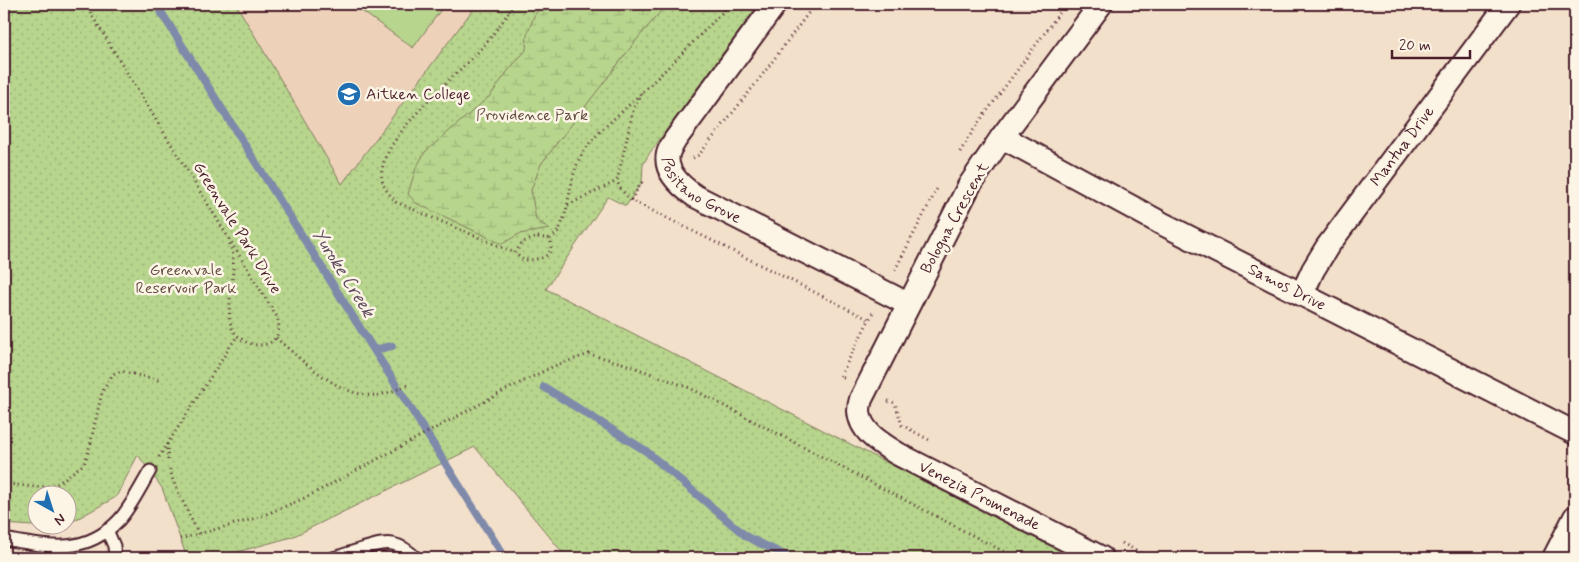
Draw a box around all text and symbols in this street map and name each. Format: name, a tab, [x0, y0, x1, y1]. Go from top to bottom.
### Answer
scale bar	[1392, 28, 1469, 60]
text: 20 m	[1399, 36, 1431, 56]
school or university icon: Aitken College	[336, 81, 362, 107]
place label: Aitken College	[366, 84, 471, 105]
street label: Mantua Drive	[1365, 101, 1439, 191]
park label: Providence Park	[476, 105, 588, 126]
street label: Positano Grove	[657, 157, 745, 228]
street label: Greenvale Park Drive	[188, 158, 286, 298]
street label: Bologna Crescent	[916, 158, 995, 278]
water label: Yuroke Creek	[306, 224, 380, 323]
street label: Samos Drive	[1244, 258, 1329, 315]
park label: Greenvale Reservoir Park	[135, 260, 237, 299]
street label: Venezia Promenade	[915, 456, 1044, 536]
north arrow	[28, 484, 78, 534]
text: N	[50, 509, 69, 529]

